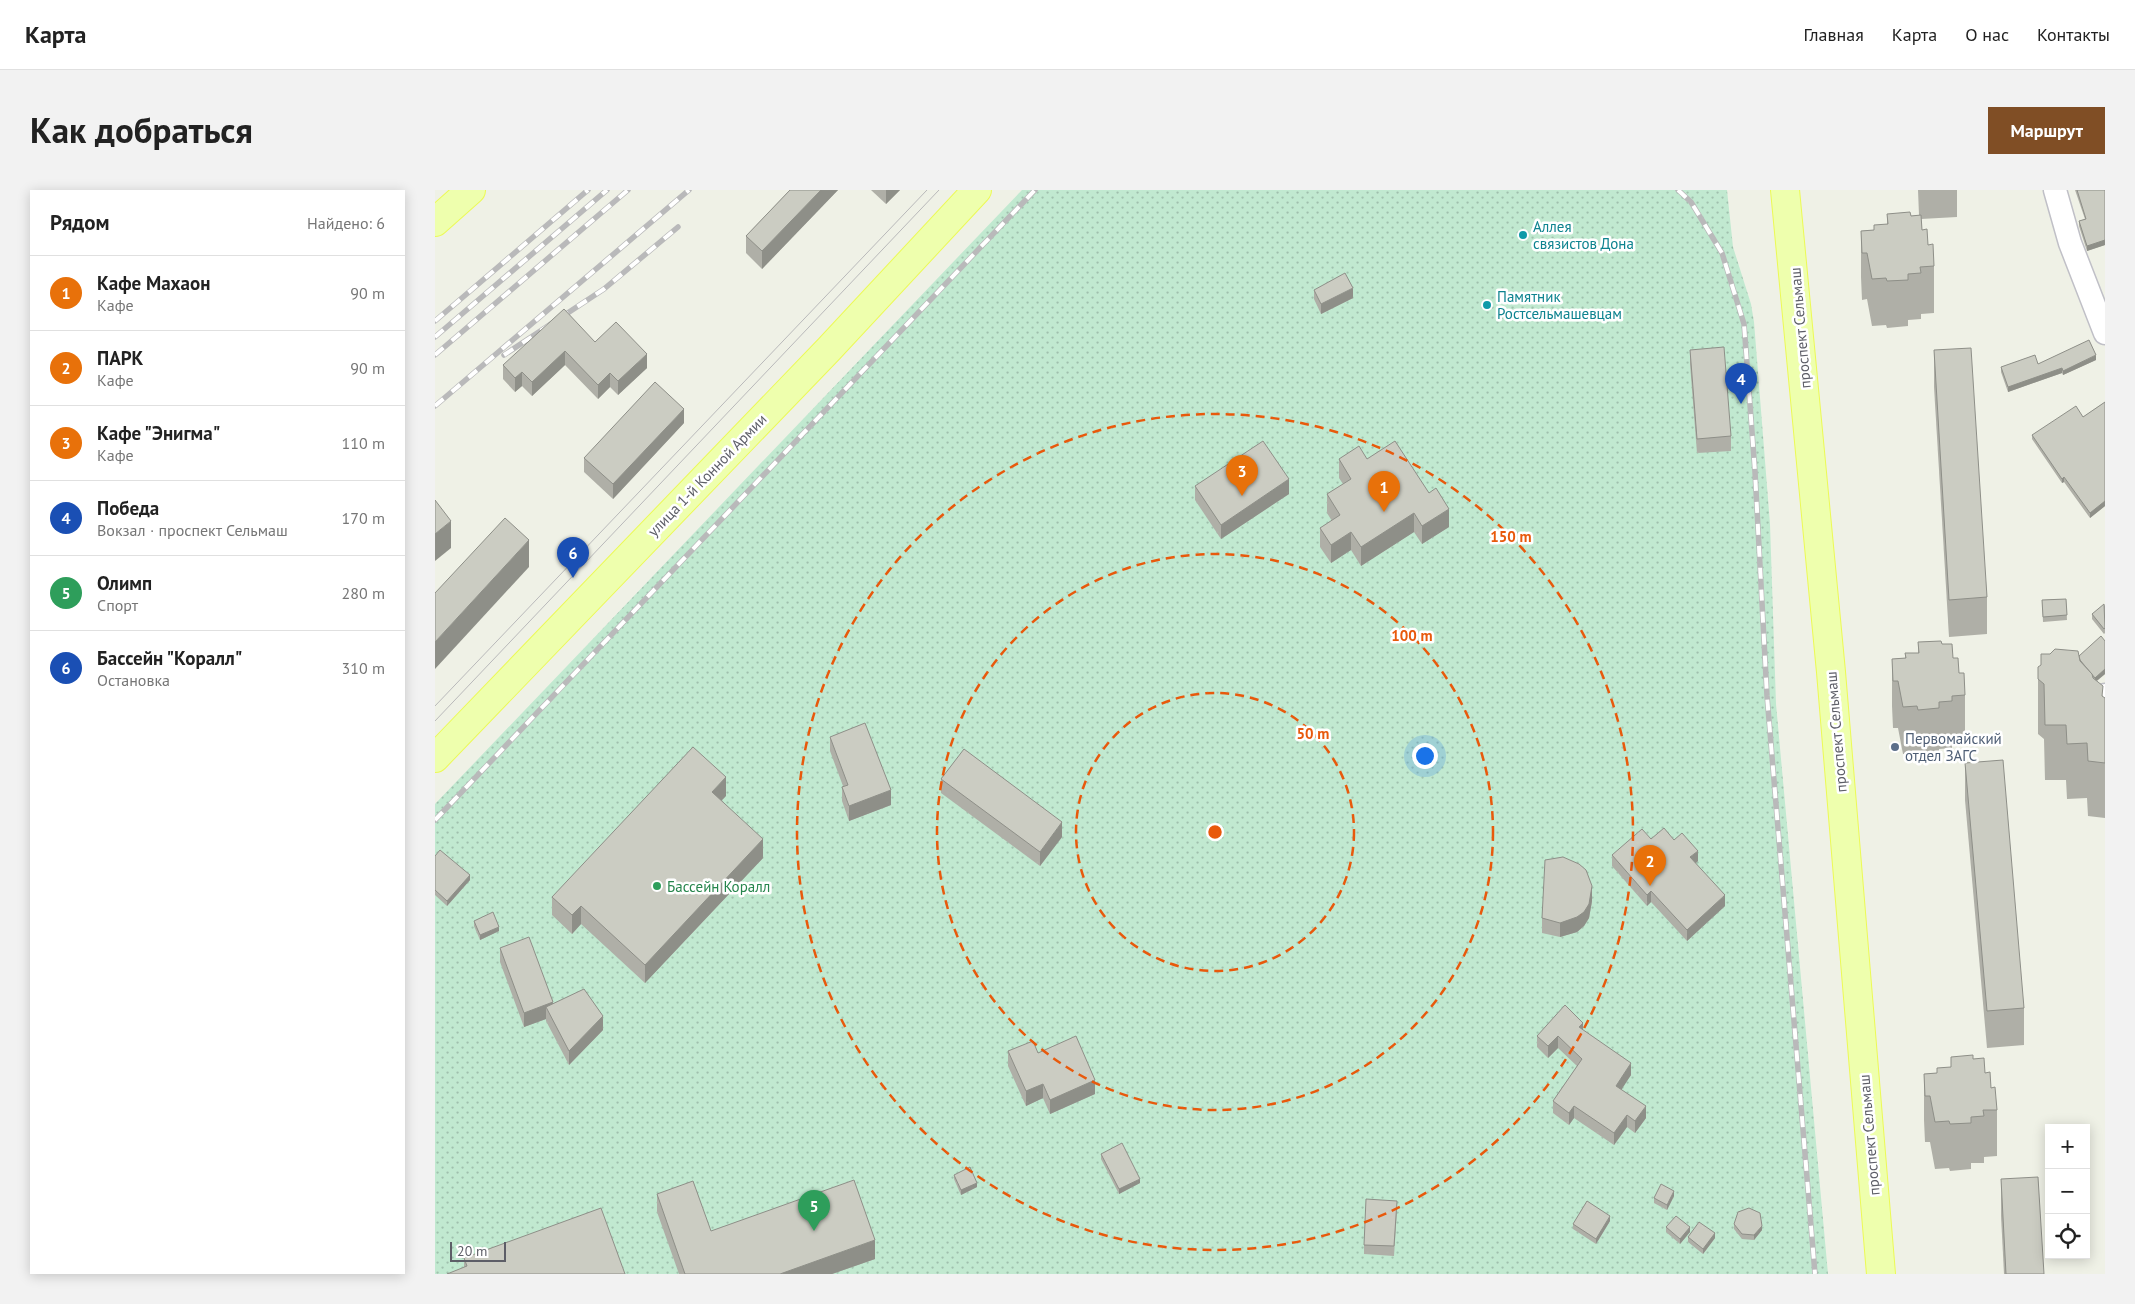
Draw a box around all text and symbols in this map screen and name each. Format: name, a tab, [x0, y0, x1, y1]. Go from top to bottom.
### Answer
text: Карта	[25, 19, 87, 50]
text: Главная	[1803, 23, 1864, 46]
text: Карта	[1892, 23, 1937, 46]
text: О нас	[1965, 23, 2009, 46]
text: Контакты	[2037, 23, 2110, 46]
text: Как добраться	[30, 107, 253, 153]
button: Маршрут	[1988, 107, 2105, 154]
text: Рядом	[50, 209, 109, 236]
text: Найдено: 6	[307, 213, 385, 233]
place label: Аллея связистов Дона	[1533, 217, 1634, 253]
marker: Аллея связистов Дона	[1517, 229, 1529, 241]
street label: проспект Сельмаш	[1785, 267, 1815, 389]
text: Кафе Махаон	[97, 271, 210, 295]
text: 1	[61, 283, 71, 303]
text: 90 m	[350, 283, 385, 303]
place label: Памятник Ростсельмашевцам	[1497, 287, 1622, 323]
text: Кафе	[97, 295, 134, 315]
marker: Памятник Ростсельмашевцам	[1481, 299, 1493, 311]
text: ПАРК	[97, 346, 143, 370]
text: 2	[61, 358, 71, 378]
text: 90 m	[350, 358, 385, 378]
pin: 4	[1725, 363, 1757, 404]
text: Кафе	[97, 370, 134, 390]
street label: улица 1-й Конной Армии	[644, 410, 770, 540]
text: Кафе "Энигма"	[97, 421, 220, 445]
text: 3	[61, 433, 71, 453]
text: 110 m	[342, 433, 385, 453]
text: Кафе	[97, 445, 134, 465]
pin: 3	[1226, 455, 1258, 496]
pin: 1	[1368, 471, 1400, 512]
text: Победа	[97, 496, 159, 520]
text: 4	[61, 508, 71, 528]
text: 170 m	[342, 508, 385, 528]
text: Вокзал · проспект Сельмаш	[97, 520, 288, 540]
text: 150 m	[1490, 527, 1532, 546]
pin: 6	[557, 537, 589, 578]
text: Олимп	[97, 571, 152, 595]
text: 5	[61, 583, 71, 603]
text: 280 m	[342, 583, 385, 603]
text: Спорт	[97, 595, 138, 615]
text: 100 m	[1391, 626, 1433, 645]
text: Бассейн "Коралл"	[97, 646, 242, 670]
text: 6	[61, 658, 71, 678]
text: 310 m	[342, 658, 385, 678]
text: Остановка	[97, 670, 170, 690]
street label: проспект Сельмаш	[1821, 671, 1851, 793]
text: 50 m	[1297, 724, 1329, 743]
place label: Первомайский отдел ЗАГС	[1905, 729, 2002, 765]
marker: Первомайский отдел ЗАГС	[1889, 741, 1901, 753]
your location	[1412, 743, 1438, 769]
centre of rings	[1206, 823, 1224, 841]
pin: 2	[1634, 845, 1666, 886]
place label: Бассейн Коралл	[667, 877, 770, 896]
marker: Бассейн Коралл	[651, 880, 663, 892]
street label: проспект Сельмаш	[1854, 1074, 1884, 1196]
map controls	[2045, 1124, 2090, 1259]
button: +	[2045, 1124, 2090, 1169]
button: −	[2045, 1169, 2090, 1214]
pin: 5	[798, 1190, 830, 1231]
button: locate	[2045, 1214, 2090, 1259]
scale bar	[450, 1239, 506, 1262]
text: 20 m	[457, 1242, 487, 1260]

